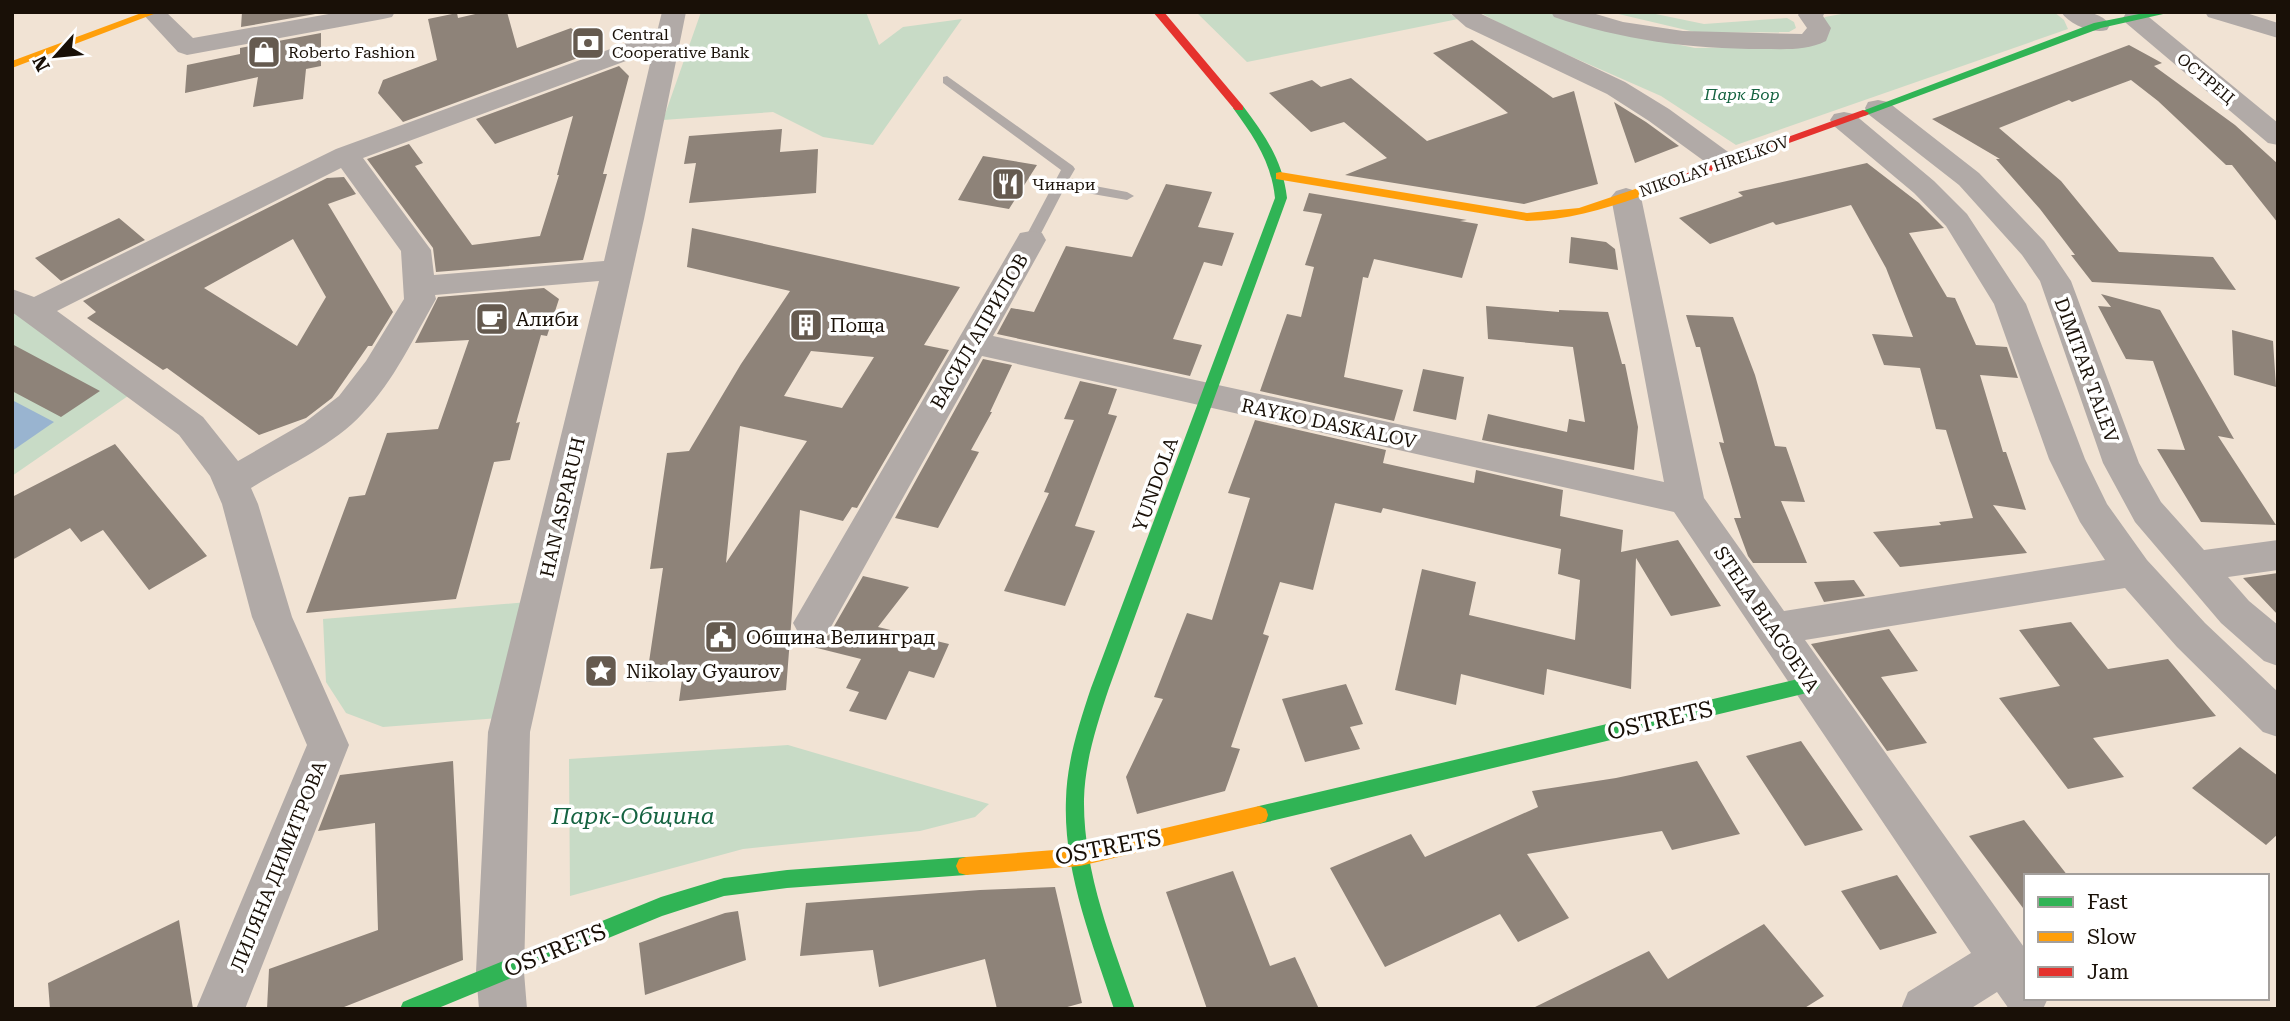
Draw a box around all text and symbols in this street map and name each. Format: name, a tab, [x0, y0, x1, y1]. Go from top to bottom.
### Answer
north arrow	[21, 21, 91, 91]
bank icon: Central Cooperative Bank	[569, 24, 607, 62]
place label: Central Cooperative Bank	[612, 25, 750, 62]
shop icon: Roberto Fashion	[245, 33, 283, 71]
place label: Roberto Fashion	[288, 43, 415, 62]
street label: ОСТРЕЦ	[2173, 49, 2238, 108]
text: N	[28, 51, 55, 75]
park label: Парк Бор	[1703, 85, 1780, 104]
street label: NIKOLAY HRELKOV	[1637, 132, 1792, 201]
restaurant icon: Чинари	[989, 165, 1027, 203]
place label: Чинари	[1032, 175, 1096, 194]
street label: ВАСИЛ АПРИЛОВ	[926, 250, 1033, 413]
street label: DIMITAR TALEV	[2050, 294, 2124, 447]
cafe icon: Алиби	[473, 300, 511, 338]
building icon: Поща	[787, 306, 825, 344]
place label: Алиби	[516, 308, 579, 331]
place label: Поща	[830, 314, 885, 337]
street label: RAYKO DASKALOV	[1239, 394, 1419, 453]
street label: YUNDOLA	[1128, 433, 1183, 534]
street label: HAN ASPARUH	[535, 435, 590, 580]
street label: STELA BLAGOEVA	[1709, 542, 1824, 697]
public building icon: Община Велинград	[702, 618, 740, 656]
place label: Община Велинград	[746, 626, 935, 649]
place icon: Nikolay Gyaurov	[582, 652, 620, 690]
place label: Nikolay Gyaurov	[626, 660, 780, 683]
street label: OSTRETS	[1605, 695, 1716, 746]
street label: ЛИЛЯНА ДИМИТРОВА	[226, 757, 332, 975]
park label: Парк-Община	[550, 803, 715, 830]
street label: OSTRETS	[1053, 824, 1163, 871]
legend	[2024, 874, 2269, 1000]
text: Fast	[2087, 890, 2128, 914]
street label: OSTRETS	[500, 918, 610, 983]
text: Slow	[2087, 925, 2137, 949]
text: Jam	[2087, 960, 2129, 984]

